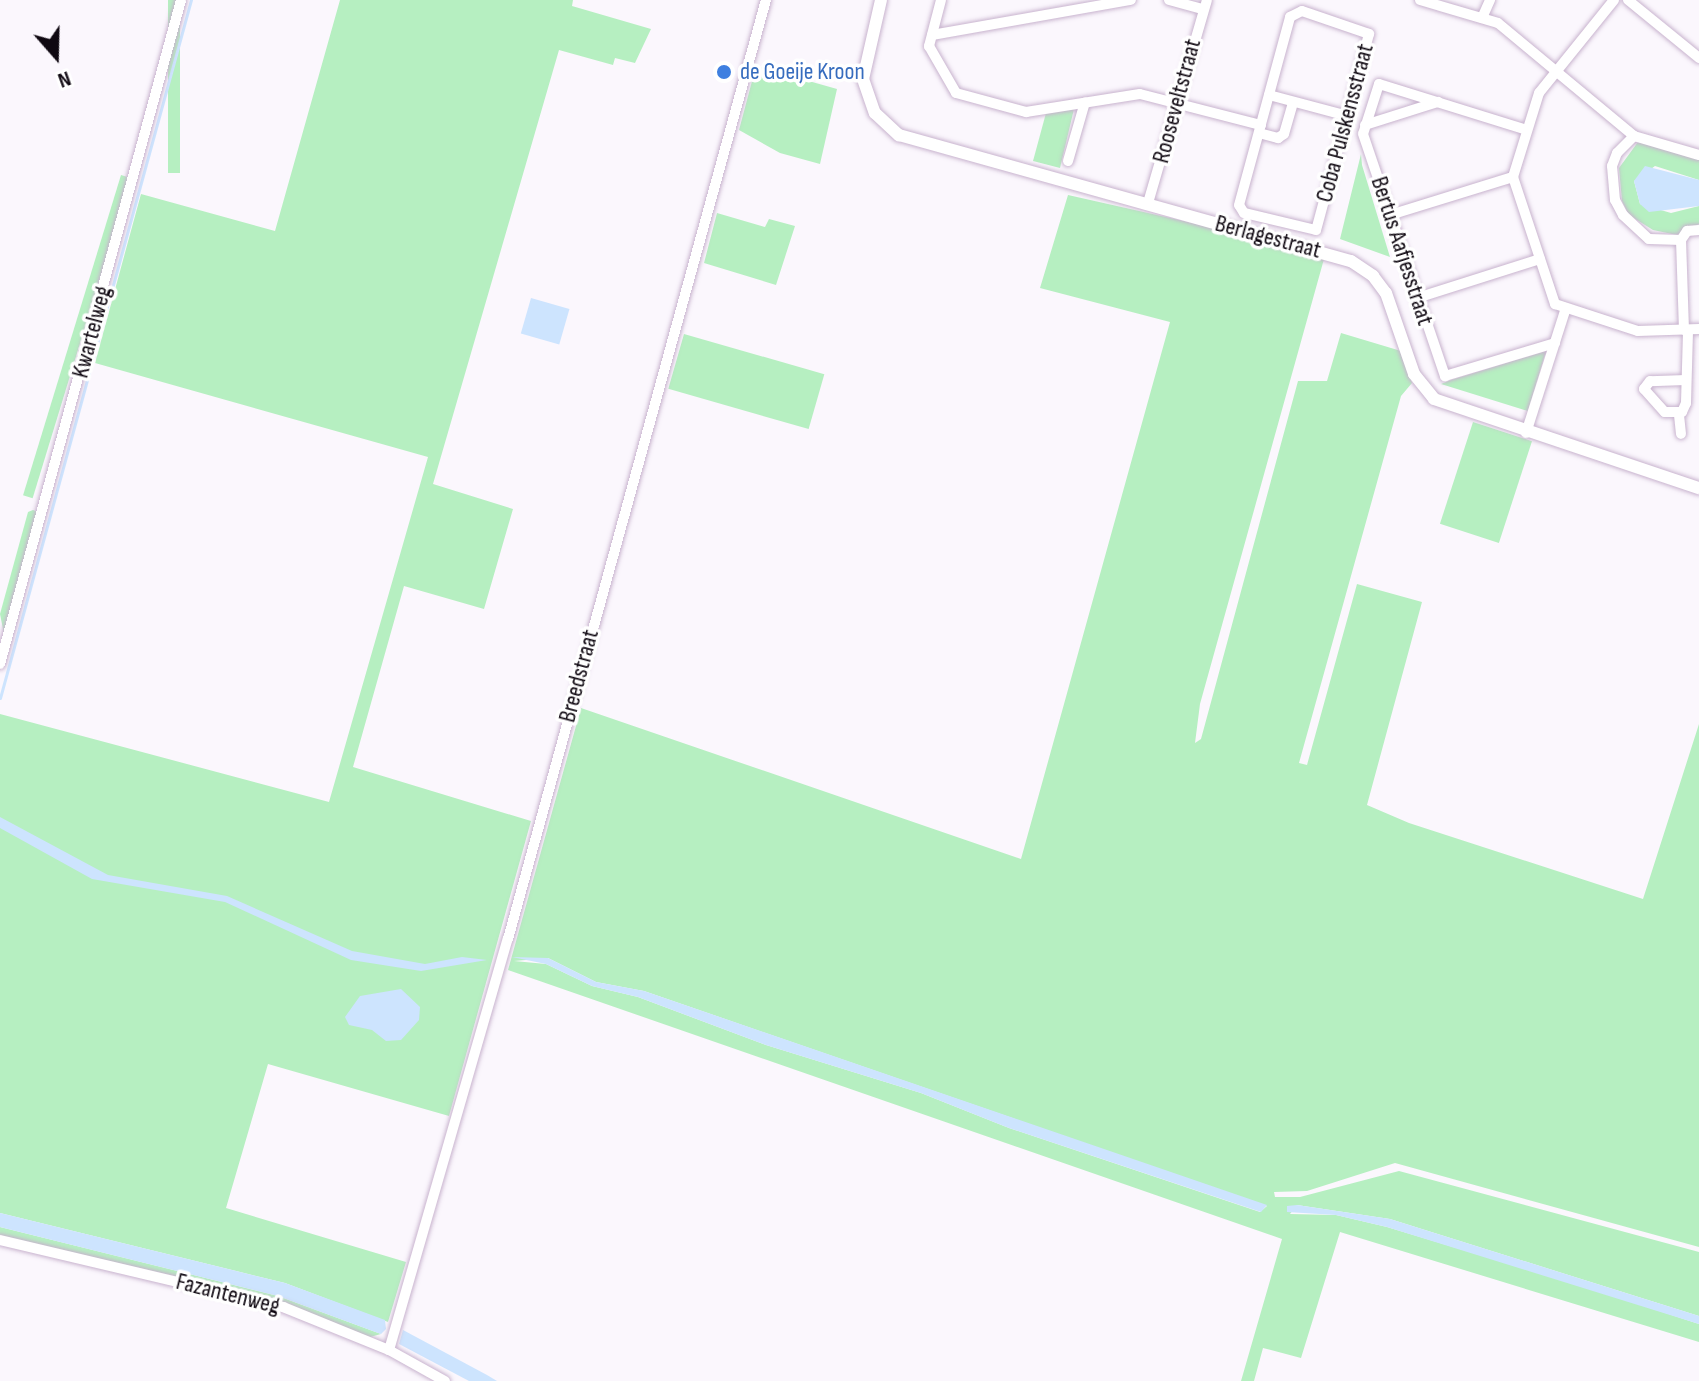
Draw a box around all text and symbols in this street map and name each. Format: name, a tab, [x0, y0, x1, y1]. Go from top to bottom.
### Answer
north arrow	[16, 16, 96, 96]
street label: Rooseveltstraat	[1147, 36, 1207, 166]
street label: Coba Pulskensstraat	[1310, 41, 1380, 205]
place label: de Goeije Kroon	[740, 58, 865, 86]
marker: de Goeije Kroon	[715, 63, 733, 81]
text: N	[54, 64, 75, 94]
street label: Bertus Aafjesstraat	[1364, 173, 1440, 329]
street label: Berlagestraat	[1212, 209, 1324, 265]
street label: Kwartelweg	[66, 283, 118, 381]
street label: Breedstraat	[553, 627, 605, 725]
street label: Fazantenweg	[173, 1267, 283, 1321]

